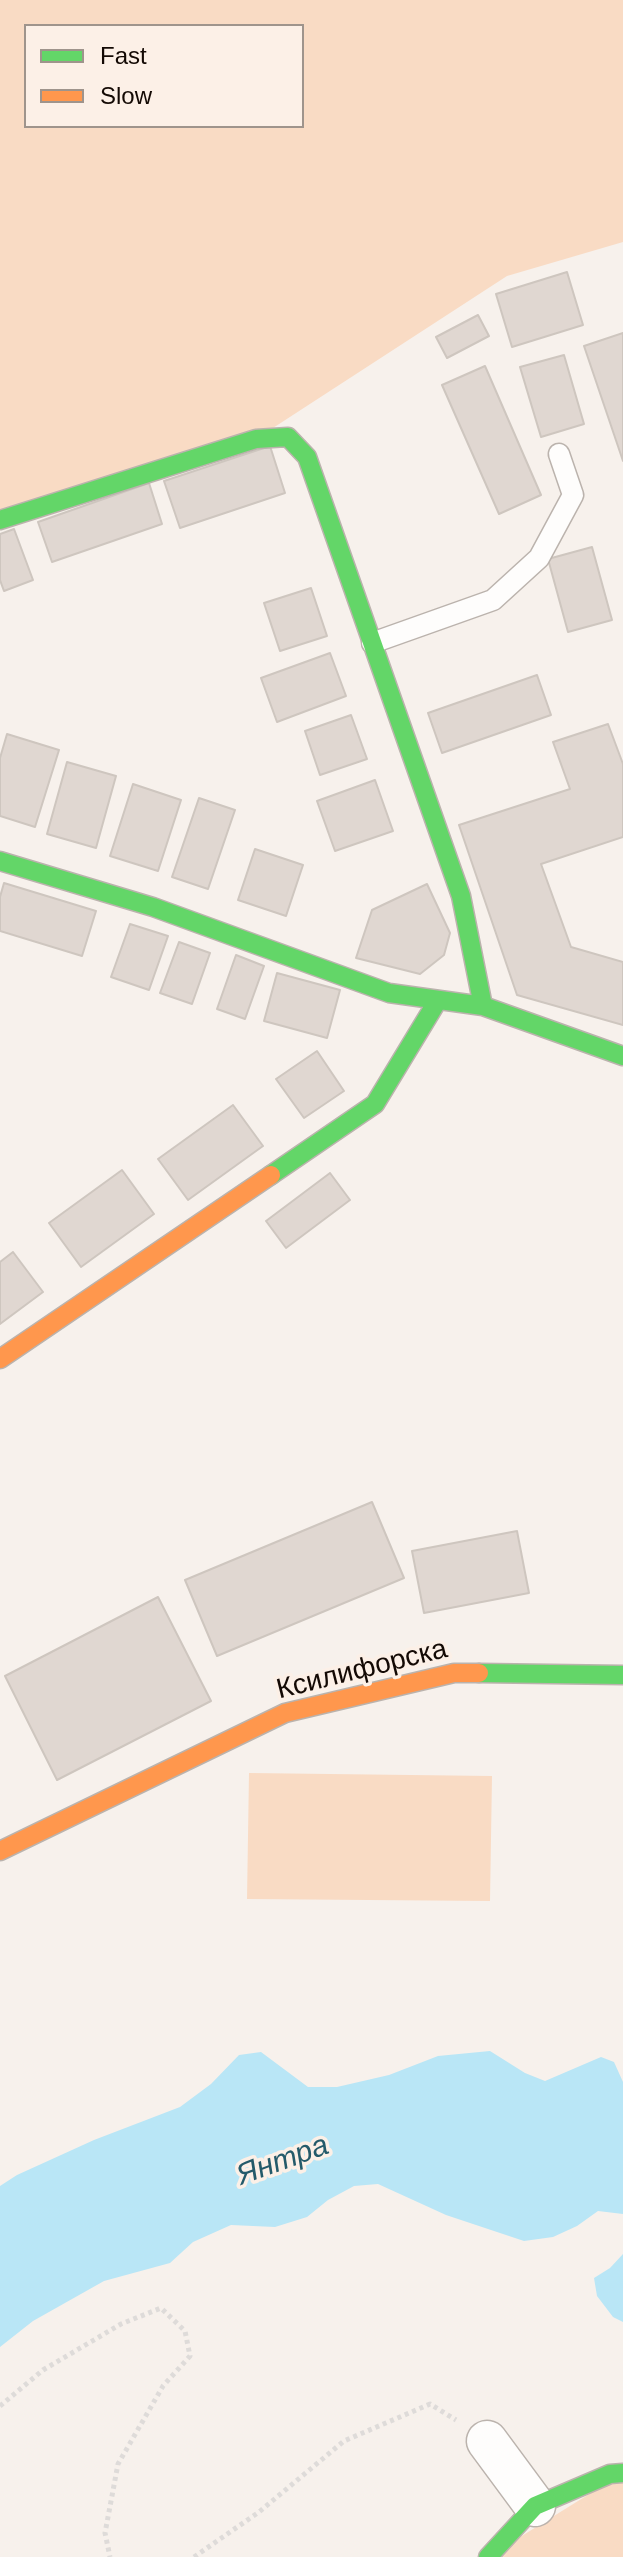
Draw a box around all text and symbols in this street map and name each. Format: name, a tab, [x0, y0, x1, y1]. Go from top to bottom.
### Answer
legend	[24, 24, 304, 128]
text: Fast	[100, 42, 147, 69]
text: Slow	[100, 82, 152, 109]
street label: Ксилифорска	[273, 1633, 451, 1707]
water label: Янтра	[232, 2128, 334, 2194]

